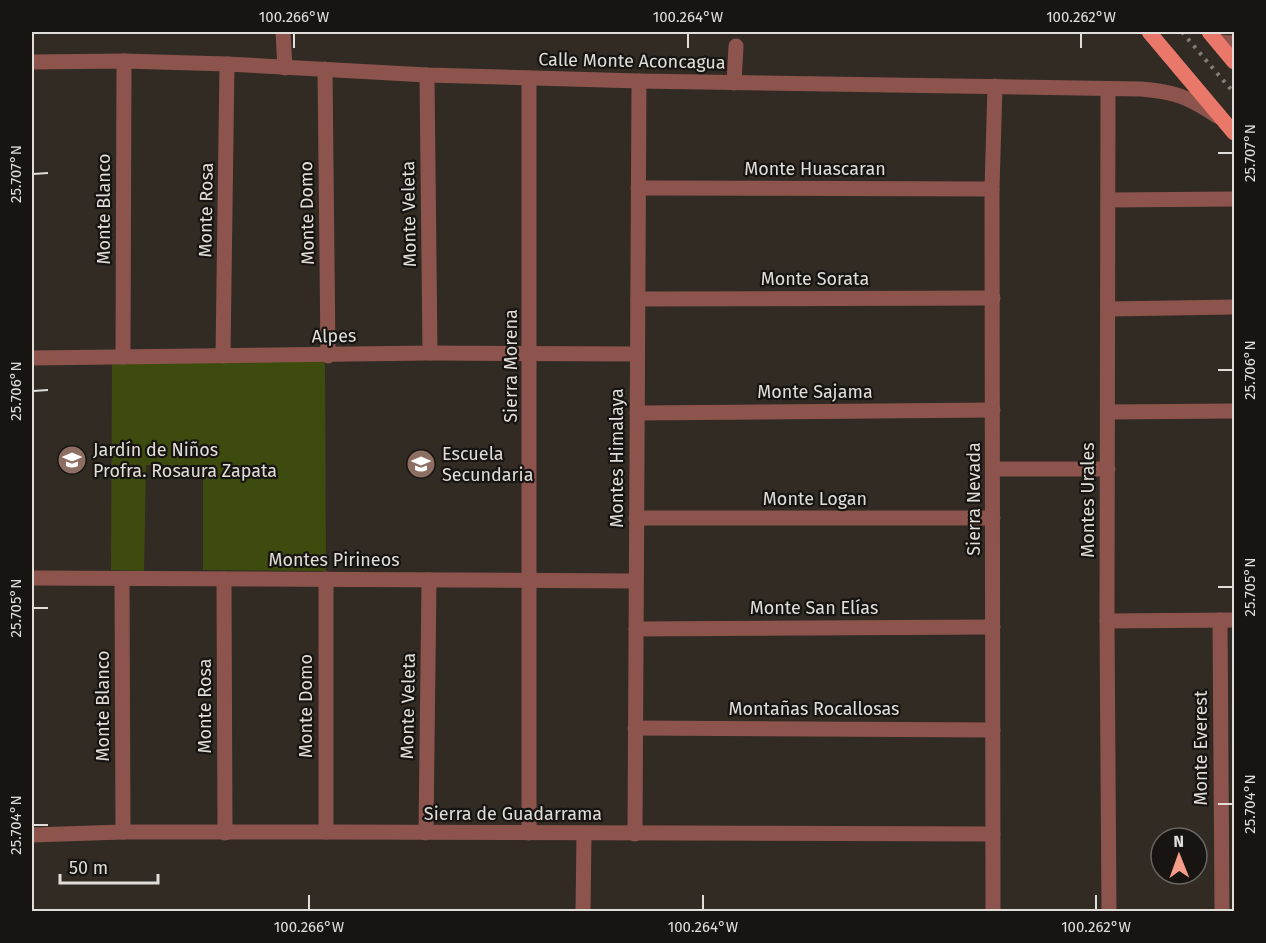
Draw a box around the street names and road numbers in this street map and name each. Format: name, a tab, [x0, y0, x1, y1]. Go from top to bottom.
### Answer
street label: Calle Monte Aconcagua	[538, 48, 726, 74]
street label: Monte Blanco	[93, 153, 115, 265]
street label: Monte Huascaran	[744, 158, 886, 180]
street label: Monte Domo	[295, 161, 319, 265]
street label: Monte Veleta	[397, 161, 421, 267]
street label: Monte Rosa	[194, 162, 218, 258]
street label: Monte Sorata	[761, 268, 869, 290]
street label: Sierra Morena	[500, 309, 522, 423]
street label: Alpes	[312, 325, 356, 347]
street label: Monte Sajama	[757, 381, 873, 403]
street label: Montes Himalaya	[606, 388, 628, 528]
street label: Sierra Nevada	[963, 442, 985, 556]
street label: Montes Urales	[1077, 442, 1099, 558]
street label: Monte Logan	[763, 488, 867, 510]
street label: Montes Pirineos	[268, 549, 400, 571]
street label: Monte San Elías	[750, 597, 878, 619]
street label: Monte Blanco	[92, 650, 114, 762]
street label: Monte Veleta	[396, 653, 420, 759]
street label: Monte Domo	[295, 654, 317, 758]
street label: Monte Rosa	[194, 658, 216, 754]
street label: Monte Everest	[1190, 690, 1212, 805]
street label: Montañas Rocallosas	[729, 698, 899, 720]
street label: Sierra de Guadarrama	[424, 803, 602, 825]

